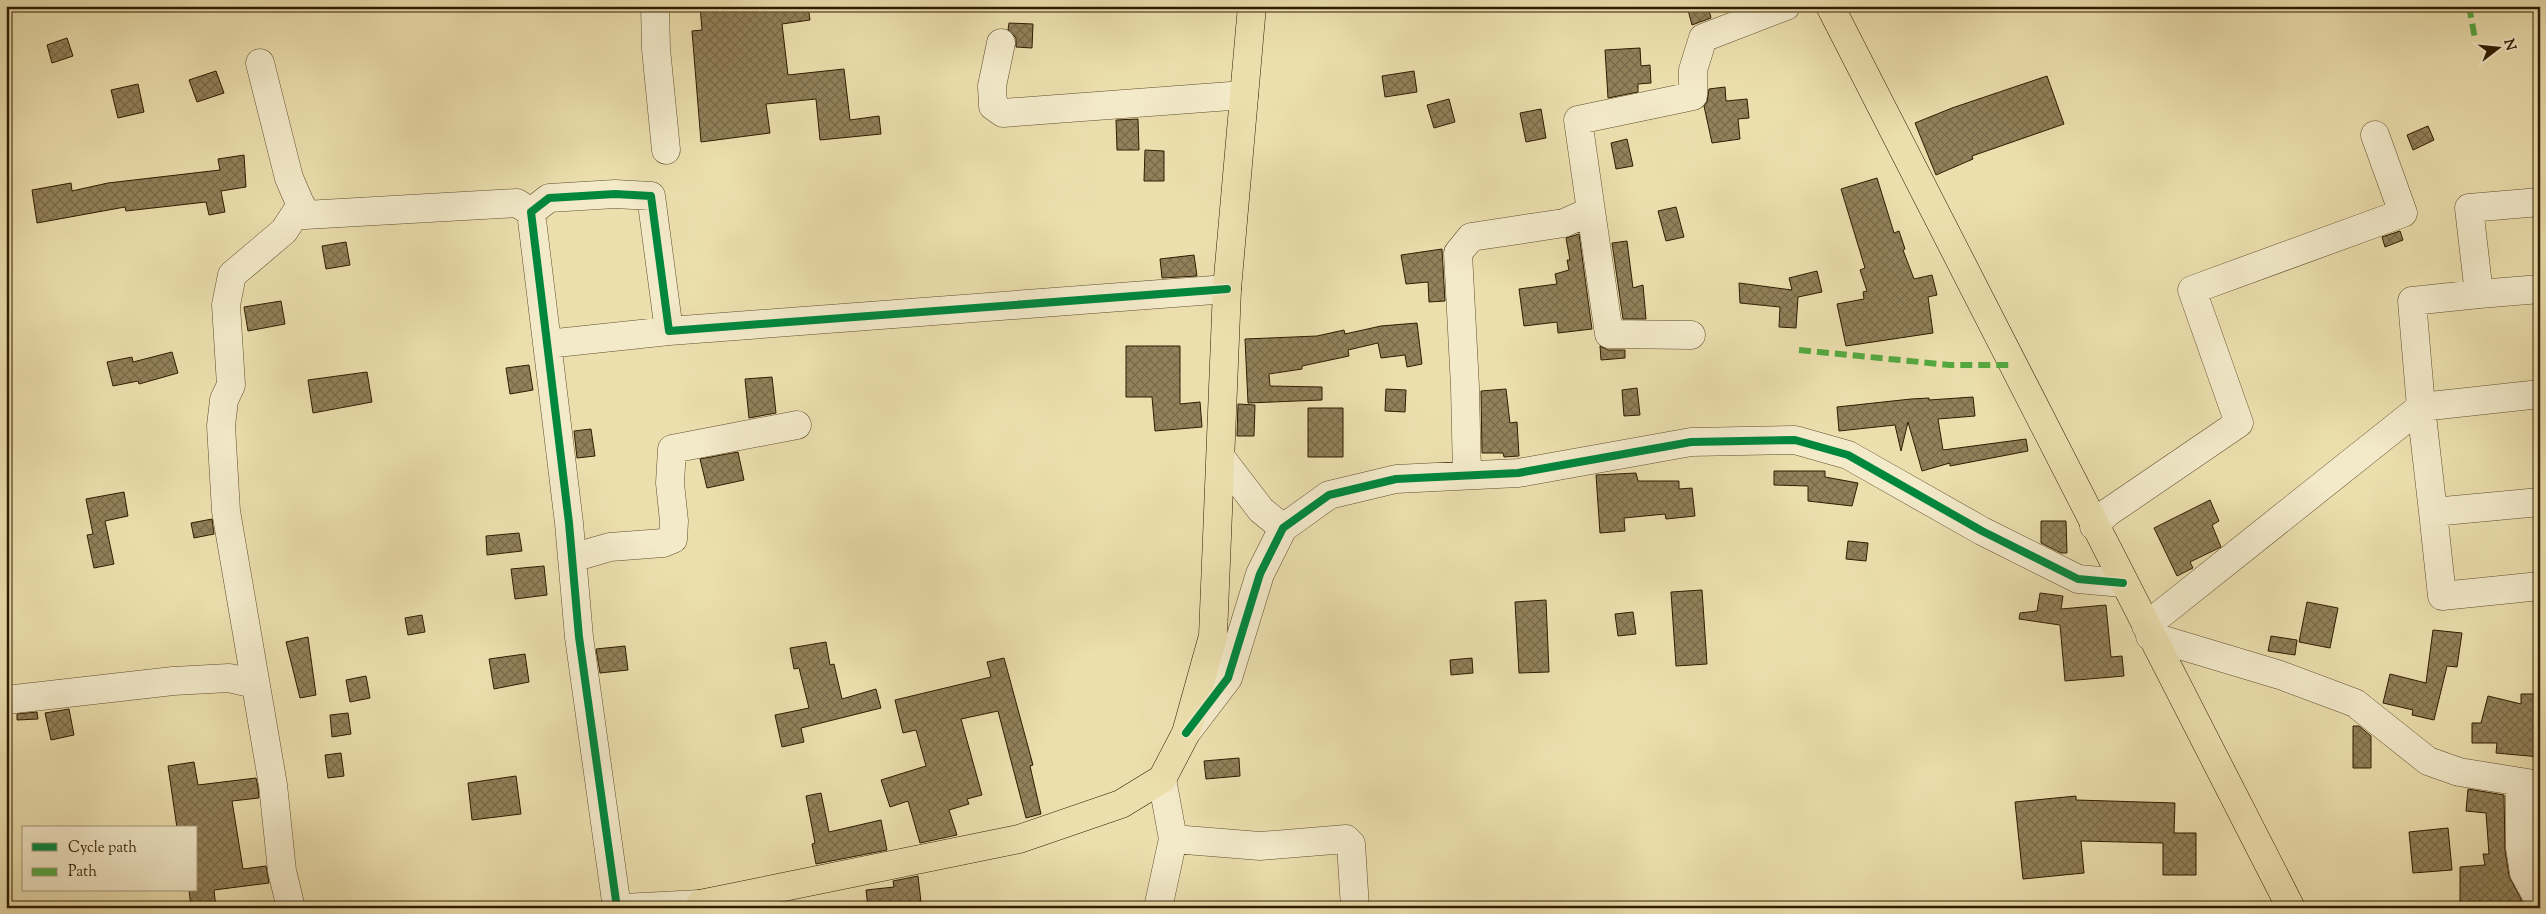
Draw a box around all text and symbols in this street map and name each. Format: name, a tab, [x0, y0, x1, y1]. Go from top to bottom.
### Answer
north arrow	[2474, 22, 2524, 72]
text: N	[2497, 37, 2520, 53]
legend	[22, 826, 198, 892]
text: Cycle path	[68, 838, 137, 859]
text: Path	[68, 862, 97, 883]

